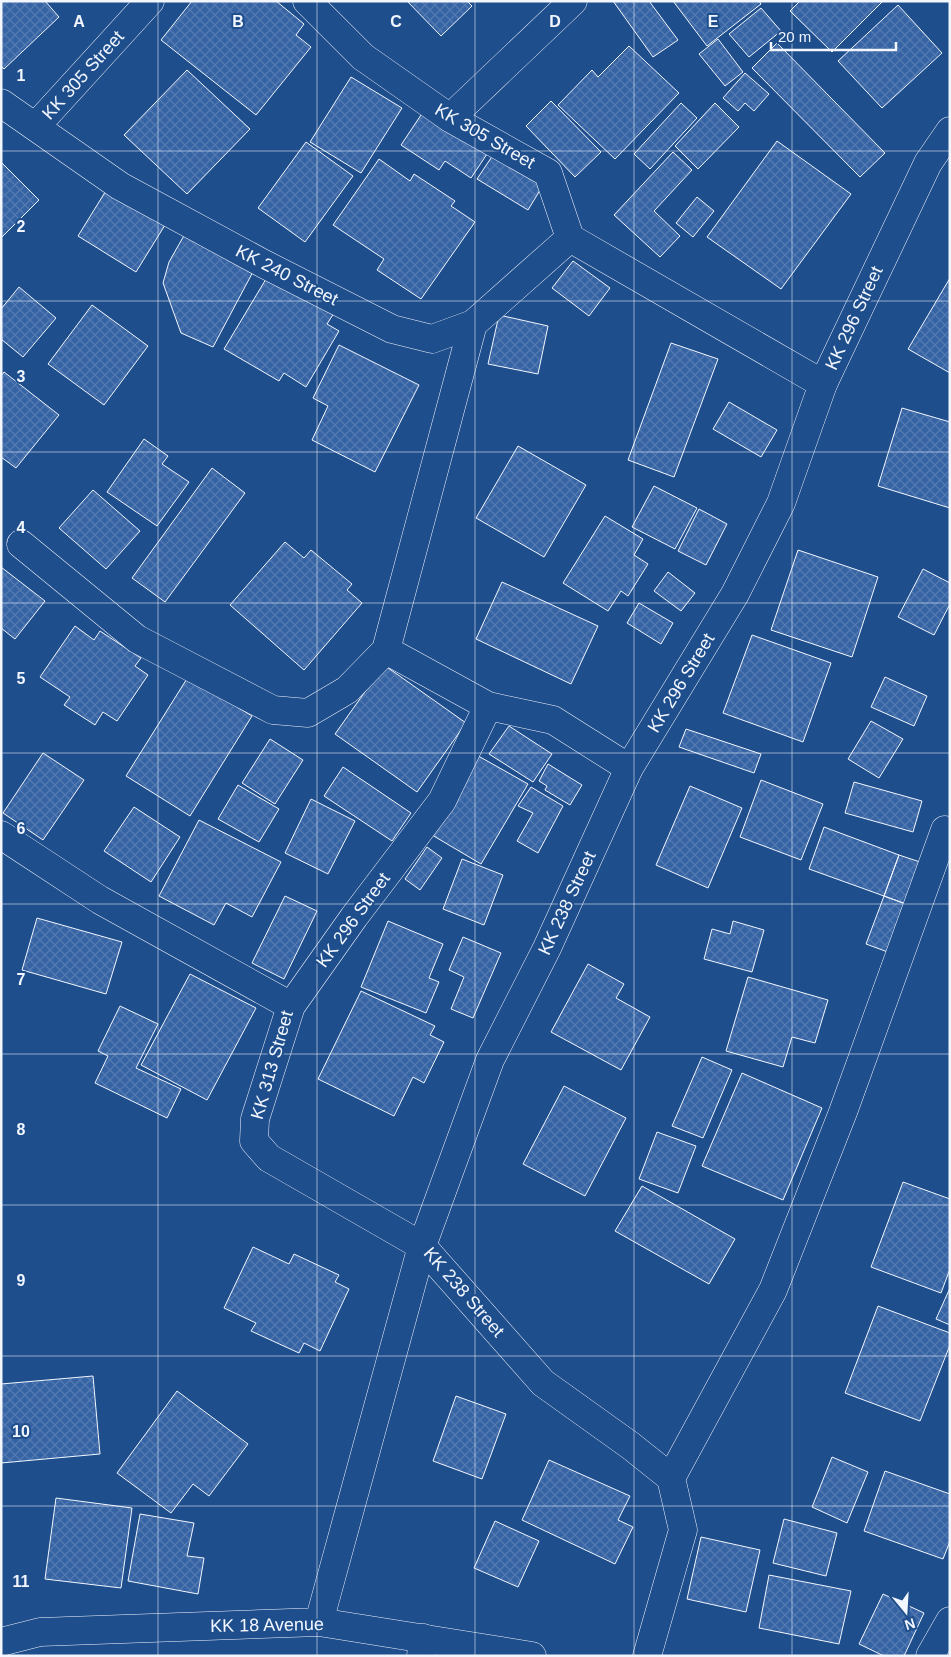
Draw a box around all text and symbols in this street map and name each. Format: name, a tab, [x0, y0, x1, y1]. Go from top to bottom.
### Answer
text: A	[73, 13, 85, 30]
text: B	[232, 13, 244, 30]
text: C	[390, 13, 402, 30]
text: D	[549, 13, 561, 30]
text: E	[708, 13, 719, 30]
scale bar	[771, 20, 896, 52]
street label: KK 305 Street	[38, 27, 128, 123]
text: 20 m	[778, 28, 811, 45]
text: 1	[17, 67, 26, 84]
street label: KK 305 Street	[431, 99, 539, 173]
text: 2	[17, 218, 26, 235]
street label: KK 240 Street	[233, 241, 341, 309]
street label: KK 296 Street	[821, 263, 887, 373]
text: 3	[17, 368, 26, 385]
text: 4	[17, 519, 26, 536]
street label: KK 296 Street	[644, 630, 718, 736]
text: 5	[17, 670, 26, 687]
text: 6	[17, 820, 26, 837]
street label: KK 238 Street	[534, 848, 600, 958]
street label: KK 296 Street	[312, 869, 394, 971]
text: 7	[17, 971, 26, 988]
street label: KK 313 Street	[247, 1008, 297, 1122]
text: 8	[17, 1121, 26, 1138]
street label: KK 238 Street	[420, 1243, 508, 1341]
text: 9	[17, 1272, 26, 1289]
text: 10	[12, 1423, 30, 1440]
text: 11	[13, 1573, 30, 1590]
north arrow	[881, 1587, 931, 1637]
street label: KK 18 Avenue	[210, 1614, 324, 1636]
text: N	[903, 1615, 917, 1634]

